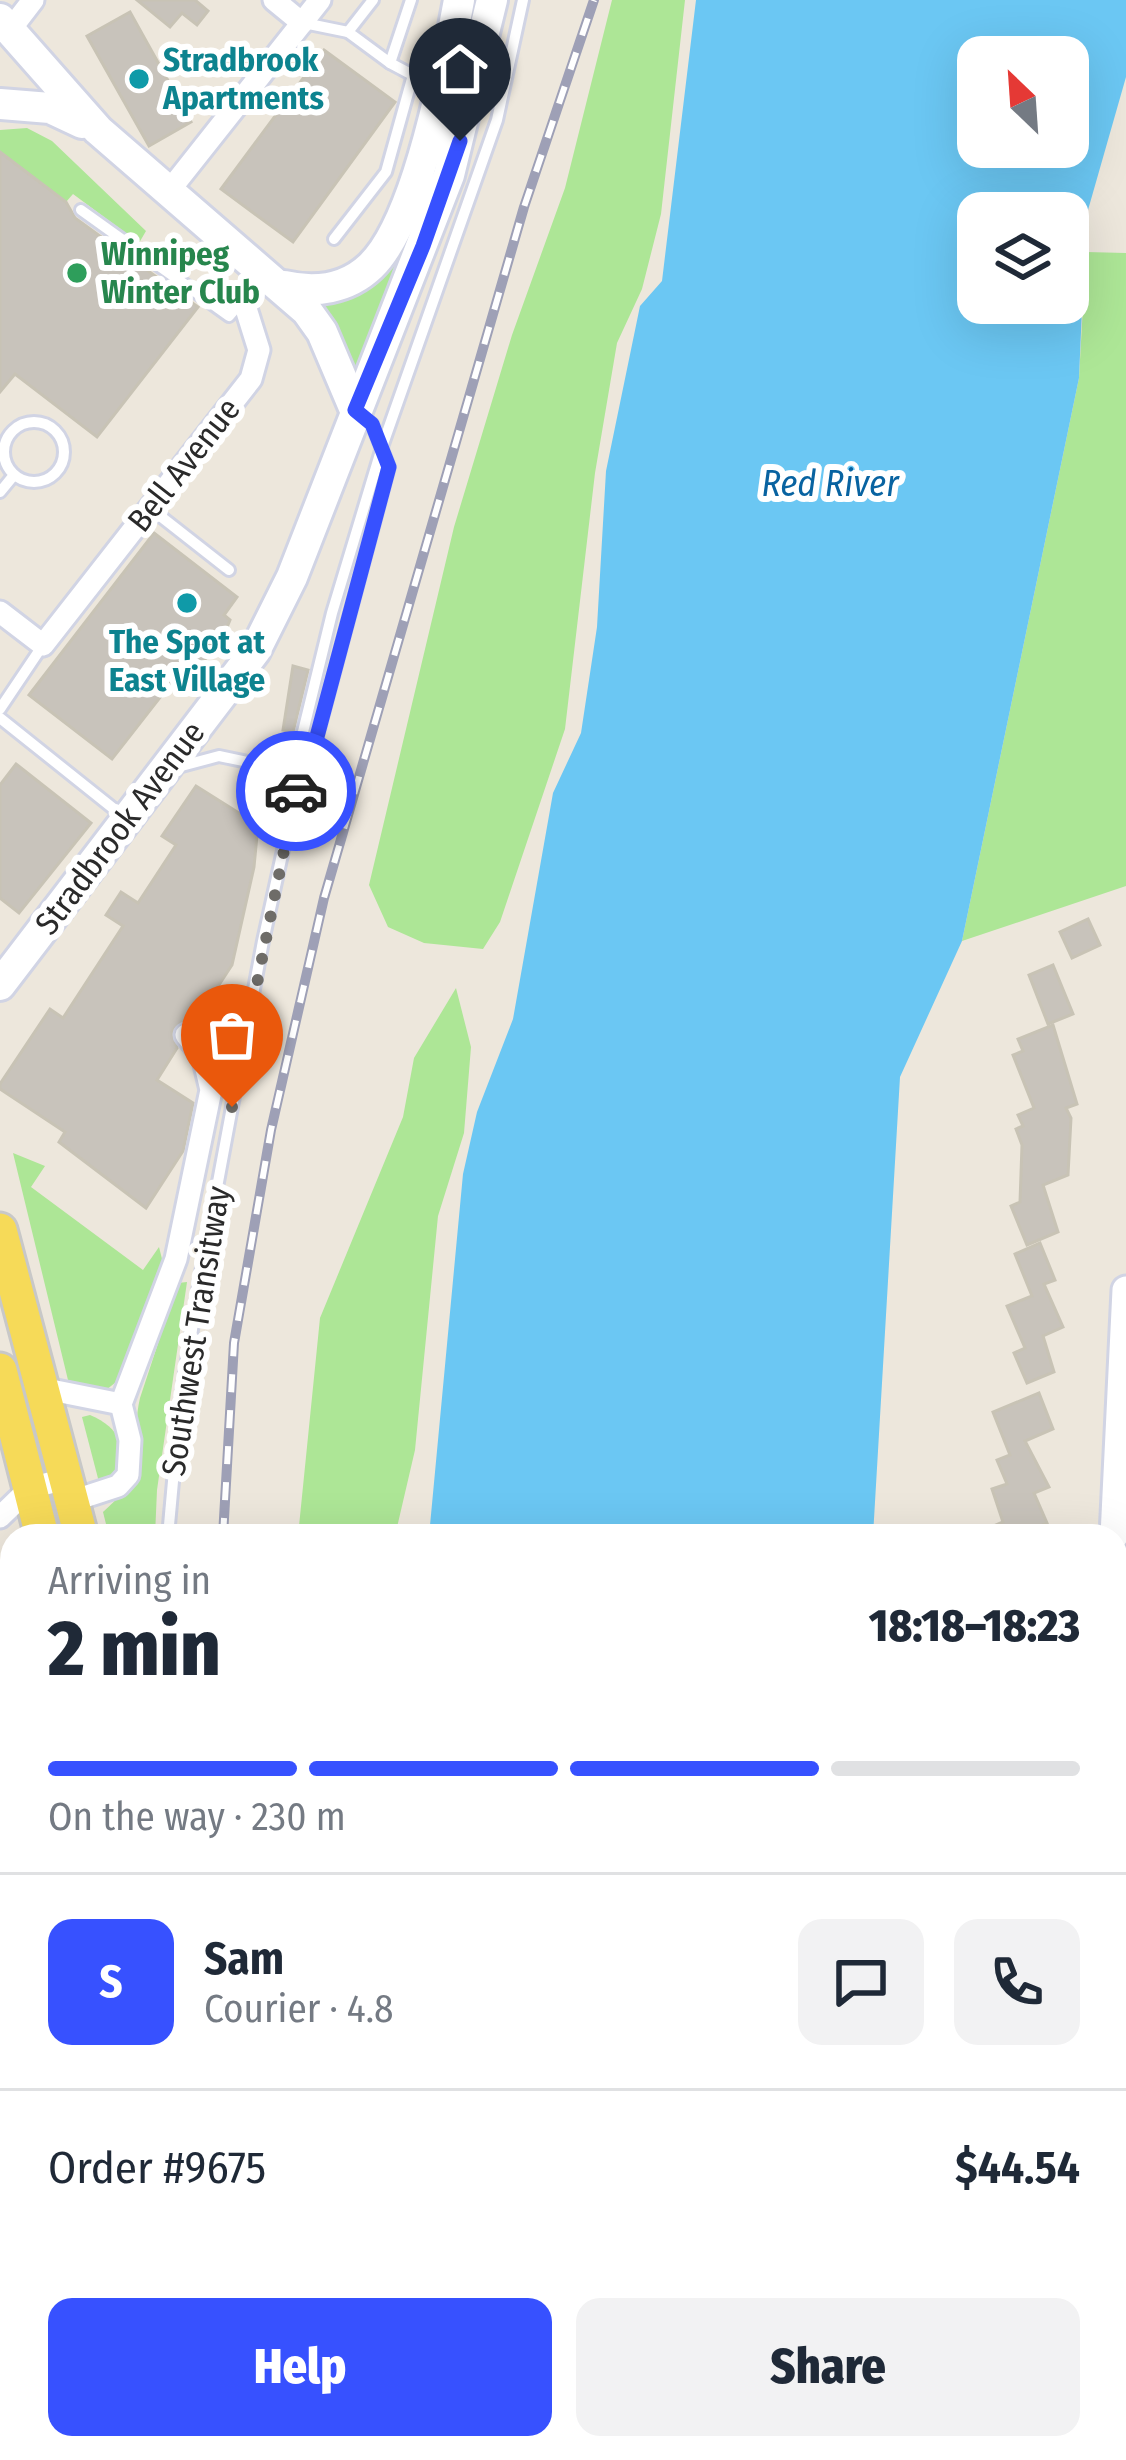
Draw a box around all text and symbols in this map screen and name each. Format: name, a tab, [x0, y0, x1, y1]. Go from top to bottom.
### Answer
pin	[409, 18, 511, 141]
icon: home	[427, 36, 493, 102]
north arrow	[957, 36, 1089, 168]
map controls	[957, 36, 1089, 324]
place label: Stradbrook Apartments	[162, 40, 324, 118]
marker: Stradbrook Apartments	[126, 66, 152, 92]
button: layers	[957, 192, 1089, 324]
place label: Winnipeg Winter Club	[101, 234, 260, 312]
marker: Winnipeg Winter Club	[64, 260, 90, 286]
street label: Bell Avenue	[119, 390, 249, 540]
water label: Red River	[761, 462, 900, 506]
marker: The Spot at East Village	[174, 590, 200, 616]
place label: The Spot at East Village	[109, 622, 265, 700]
street label: Stradbrook Avenue	[27, 713, 213, 943]
courier	[236, 731, 356, 851]
icon: car	[263, 758, 329, 824]
pin	[181, 984, 283, 1107]
icon: bag	[199, 1002, 265, 1068]
street label: Southwest Transitway	[153, 1183, 239, 1479]
text: Arriving in	[48, 1558, 211, 1604]
text: 18:18–18:23	[869, 1599, 1080, 1653]
text: 2 min	[48, 1602, 221, 1696]
text: On the way · 230 m	[48, 1794, 346, 1840]
button: chat	[798, 1919, 924, 2045]
button: phone	[954, 1919, 1080, 2045]
text: Sam	[204, 1932, 284, 1986]
text: S	[99, 1955, 123, 2009]
text: Courier · 4.8	[204, 1986, 394, 2032]
text: Order #9675	[48, 2141, 266, 2195]
text: $44.54	[955, 2141, 1080, 2195]
button: Help	[48, 2298, 552, 2436]
button: Share	[576, 2298, 1080, 2436]

